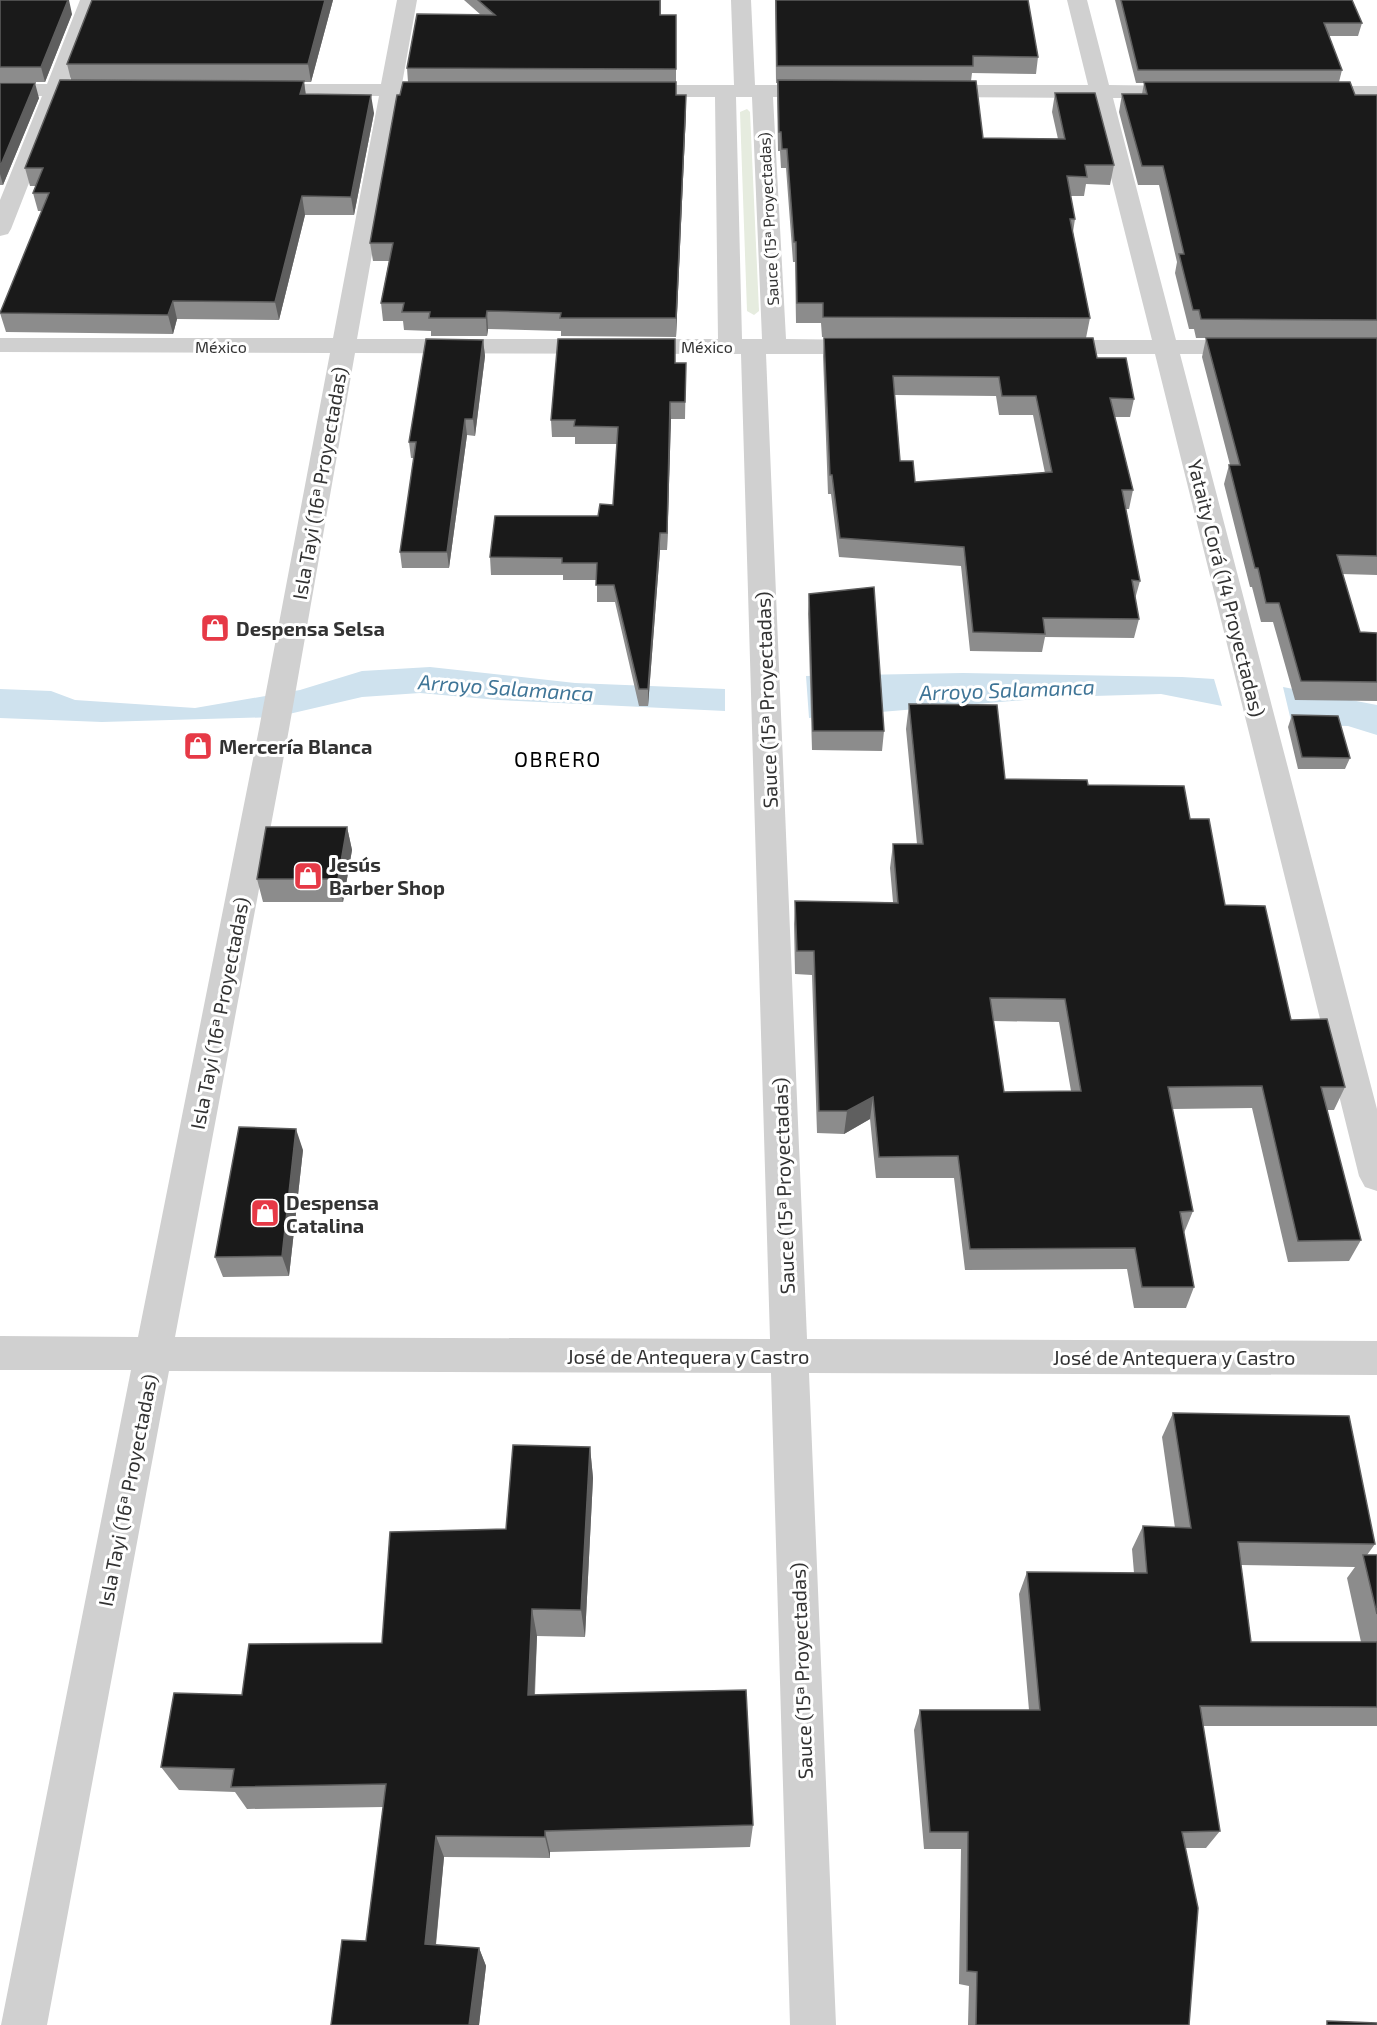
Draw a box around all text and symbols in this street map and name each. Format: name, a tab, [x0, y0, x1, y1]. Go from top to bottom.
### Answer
street label: Sauce (15ª Proyectadas)	[754, 132, 782, 306]
street label: México	[195, 337, 247, 356]
street label: México	[681, 337, 733, 356]
street label: Isla Tayi (16ª Proyectadas)	[287, 365, 351, 601]
street label: Yataity Corá (14 Proyectadas)	[1183, 457, 1271, 719]
street label: Sauce (15ª Proyectadas)	[750, 591, 782, 809]
shop icon: Despensa Selsa	[199, 612, 231, 644]
place label: Despensa Selsa	[236, 616, 385, 640]
water label: Arroyo Salamanca	[416, 668, 594, 707]
water label: Arroyo Salamanca	[918, 673, 1095, 706]
shop icon: Mercería Blanca	[182, 730, 214, 762]
place label: Mercería Blanca	[219, 734, 372, 758]
district label: OBRERO	[514, 746, 602, 771]
place label: Jesús Barber Shop	[329, 852, 445, 899]
shop icon: Jesús Barber Shop	[292, 860, 324, 892]
street label: Isla Tayi (16ª Proyectadas)	[185, 895, 253, 1131]
street label: Sauce (15ª Proyectadas)	[767, 1077, 799, 1295]
place label: Despensa Catalina	[286, 1190, 379, 1237]
shop icon: Despensa Catalina	[249, 1197, 281, 1229]
street label: José de Antequera y Castro	[567, 1344, 809, 1368]
street label: José de Antequera y Castro	[1053, 1345, 1295, 1369]
street label: Isla Tayi (16ª Proyectadas)	[93, 1372, 161, 1608]
street label: Sauce (15ª Proyectadas)	[785, 1562, 817, 1780]

